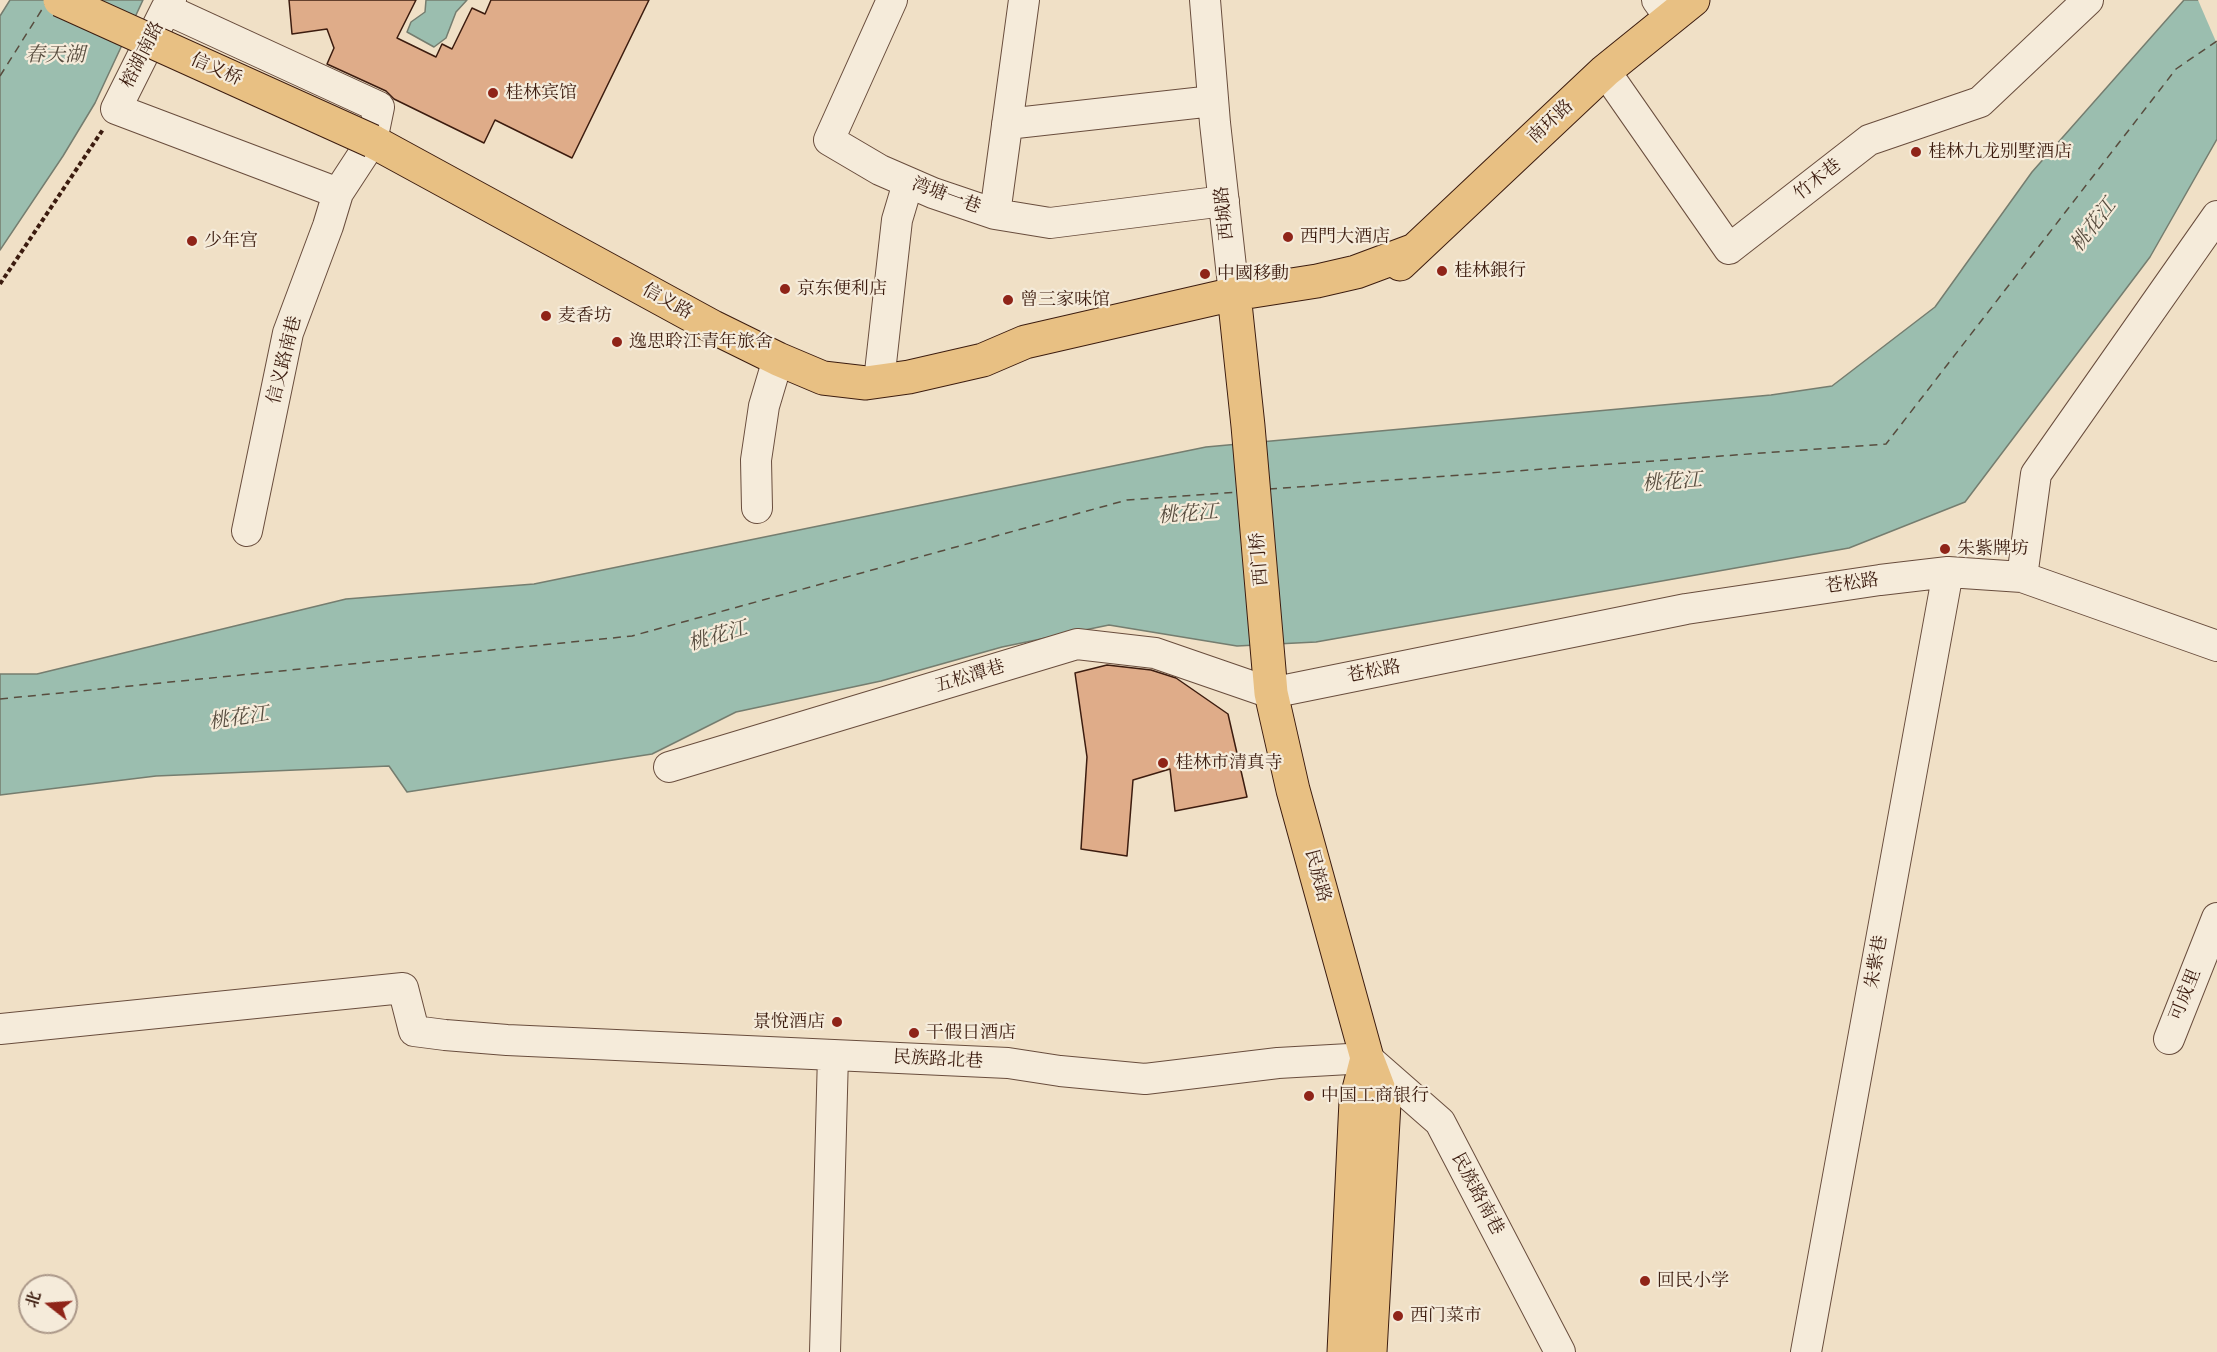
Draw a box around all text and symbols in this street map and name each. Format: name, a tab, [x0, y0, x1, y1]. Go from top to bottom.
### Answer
street label: 榕湖南路	[117, 18, 169, 92]
water label: 春天湖	[25, 44, 85, 68]
street label: 信义桥	[187, 49, 245, 91]
place label: 桂林宾馆	[505, 82, 577, 104]
marker: 桂林宾馆	[486, 86, 500, 100]
street label: 南环路	[1524, 96, 1578, 148]
place label: 桂林九龙别墅酒店	[1928, 141, 2072, 163]
marker: 桂林九龙别墅酒店	[1909, 145, 1923, 159]
street label: 竹木巷	[1790, 155, 1846, 205]
street label: 湾塘一巷	[908, 174, 984, 218]
street label: 西城路	[1211, 185, 1239, 241]
water label: 桃花江	[2066, 195, 2122, 257]
place label: 西門大酒店	[1300, 226, 1390, 248]
place label: 少年宫	[204, 230, 258, 252]
marker: 西門大酒店	[1281, 230, 1295, 244]
marker: 少年宫	[185, 234, 199, 248]
place label: 桂林銀行	[1454, 260, 1526, 282]
place label: 中國移動	[1217, 263, 1289, 285]
marker: 桂林銀行	[1435, 264, 1449, 278]
marker: 中國移動	[1198, 267, 1212, 281]
place label: 京东便利店	[797, 278, 887, 300]
street label: 信义路	[638, 279, 696, 325]
marker: 京东便利店	[778, 282, 792, 296]
place label: 曾三家味馆	[1020, 289, 1110, 311]
marker: 曾三家味馆	[1001, 293, 1015, 307]
place label: 麦香坊	[558, 305, 612, 327]
marker: 麦香坊	[539, 309, 553, 323]
street label: 信义路南巷	[264, 314, 306, 406]
place label: 逸思聆江青年旅舍	[629, 331, 773, 353]
marker: 逸思聆江青年旅舍	[610, 335, 624, 349]
water label: 桃花江	[1641, 469, 1703, 497]
water label: 桃花江	[1157, 501, 1219, 529]
street label: 西门桥	[1247, 531, 1273, 587]
place label: 朱紫牌坊	[1957, 538, 2029, 560]
marker: 朱紫牌坊	[1938, 542, 1952, 556]
street label: 苍松路	[1824, 570, 1880, 598]
water label: 桃花江	[686, 617, 750, 657]
street label: 五松潭巷	[932, 656, 1008, 698]
street label: 苍松路	[1345, 656, 1403, 688]
water label: 桃花江	[208, 703, 270, 735]
place label: 桂林市清真寺	[1175, 752, 1283, 774]
marker: 桂林市清真寺	[1156, 756, 1170, 770]
street label: 民族路	[1300, 847, 1334, 905]
street label: 朱紫巷	[1862, 934, 1892, 990]
street label: 可成里	[2166, 966, 2206, 1024]
place label: 景悅酒店	[753, 1011, 825, 1033]
marker: 景悅酒店	[830, 1015, 844, 1029]
place label: 干假日酒店	[926, 1022, 1016, 1044]
marker: 干假日酒店	[907, 1026, 921, 1040]
street label: 民族路北巷	[892, 1047, 984, 1073]
place label: 中国工商银行	[1321, 1085, 1429, 1107]
marker: 中国工商银行	[1302, 1089, 1316, 1103]
street label: 民族路南巷	[1446, 1149, 1508, 1239]
place label: 回民小学	[1657, 1270, 1729, 1292]
north arrow	[18, 1274, 78, 1334]
marker: 回民小学	[1638, 1274, 1652, 1288]
text: 北	[19, 1288, 47, 1310]
place label: 西门菜市	[1410, 1305, 1482, 1327]
marker: 西门菜市	[1391, 1309, 1405, 1323]

